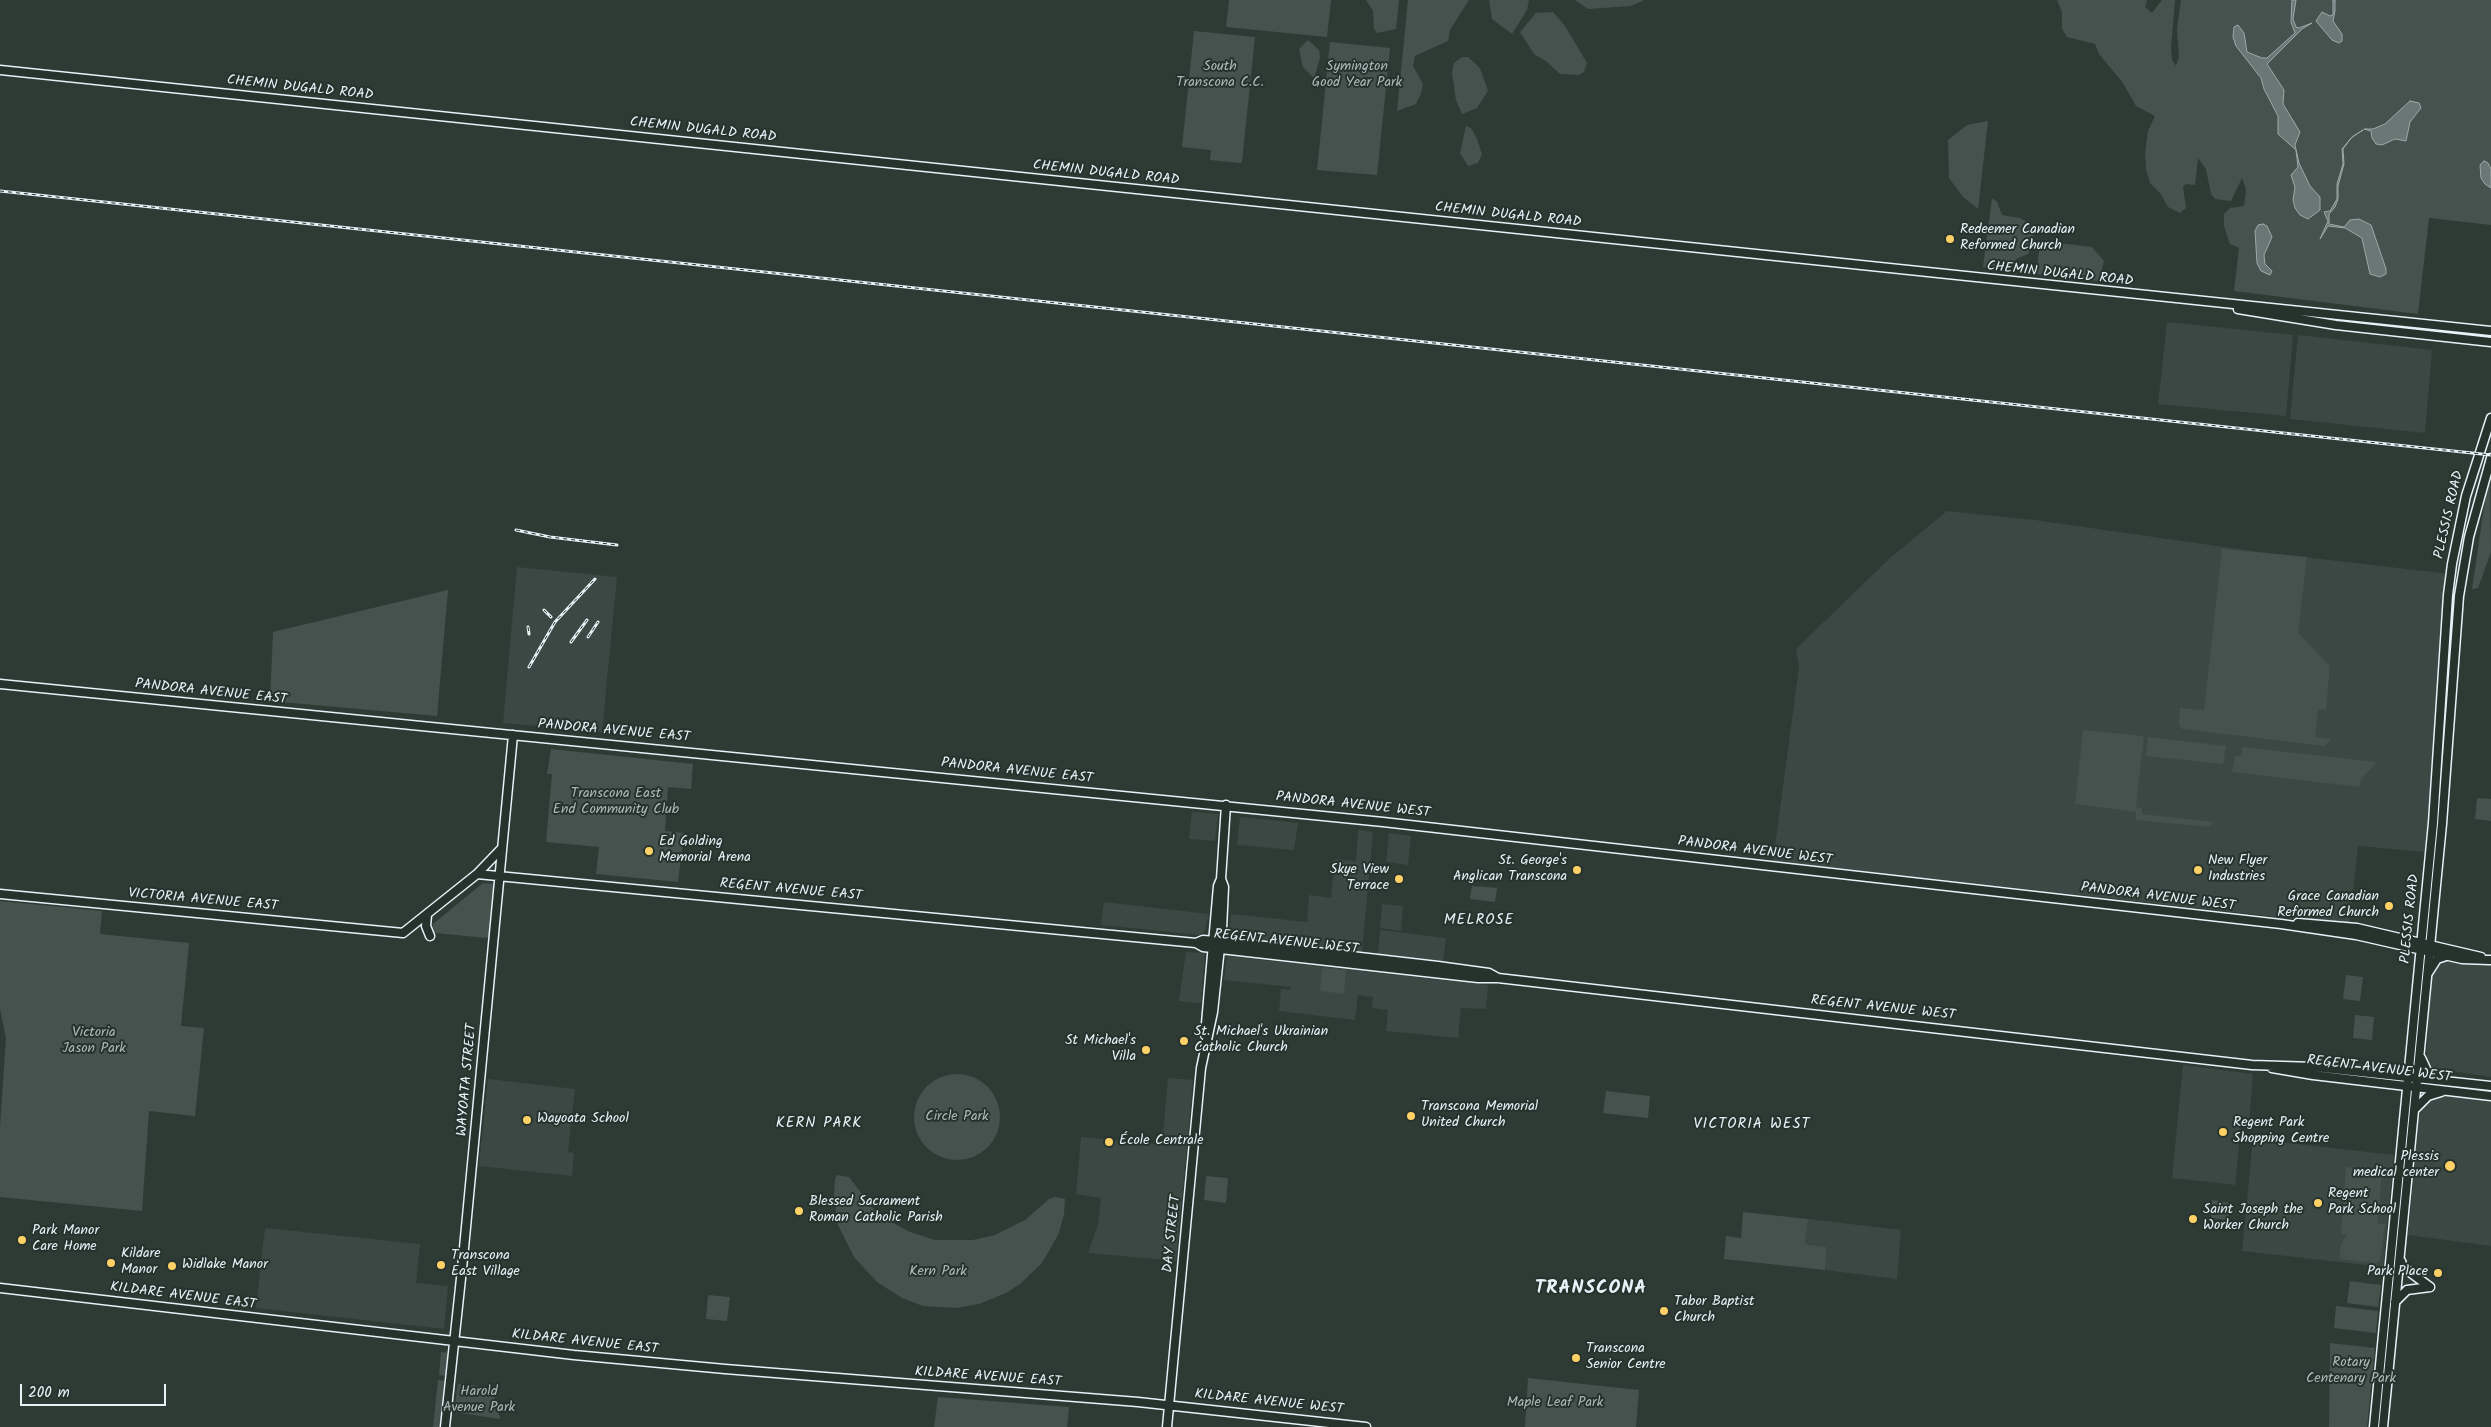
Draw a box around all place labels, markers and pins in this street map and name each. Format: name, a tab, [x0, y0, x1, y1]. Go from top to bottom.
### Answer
place label: Redeemer Canadian Reformed Church	[1960, 223, 2075, 256]
marker: Redeemer Canadian Reformed Church	[1944, 233, 1956, 245]
place label: Ed Golding Memorial Arena	[659, 835, 751, 868]
marker: Ed Golding Memorial Arena	[643, 845, 655, 857]
place label: St. George's Anglican Transcona	[1453, 854, 1567, 886]
place label: New Flyer Industries	[2208, 854, 2267, 886]
place label: Skye View Terrace	[1330, 863, 1389, 896]
marker: St. George's Anglican Transcona	[1571, 864, 1583, 876]
marker: New Flyer Industries	[2192, 864, 2204, 876]
marker: Skye View Terrace	[1393, 873, 1405, 885]
place label: Grace Canadian Reformed Church	[2277, 890, 2379, 922]
marker: Grace Canadian Reformed Church	[2383, 900, 2395, 912]
place label: St. Michael's Ukrainian Catholic Church	[1194, 1025, 1328, 1058]
place label: St Michael's Villa	[1065, 1034, 1136, 1066]
marker: St. Michael's Ukrainian Catholic Church	[1178, 1035, 1190, 1047]
marker: St Michael's Villa	[1140, 1044, 1152, 1056]
place label: Transcona Memorial United Church	[1421, 1100, 1538, 1132]
marker: Transcona Memorial United Church	[1405, 1110, 1417, 1122]
place label: Wayoata School	[537, 1112, 629, 1128]
marker: Wayoata School	[521, 1114, 533, 1126]
place label: Regent Park Shopping Centre	[2233, 1116, 2329, 1148]
marker: Regent Park Shopping Centre	[2217, 1126, 2229, 1138]
place label: École Centrale	[1119, 1134, 1204, 1150]
marker: École Centrale	[1103, 1136, 1115, 1148]
place label: Plessis medical center	[2353, 1150, 2439, 1182]
marker: Plessis medical center	[2443, 1159, 2457, 1173]
place label: Regent Park School	[2328, 1187, 2396, 1220]
place label: Blessed Sacrament Roman Catholic Parish	[809, 1195, 943, 1228]
marker: Regent Park School	[2312, 1197, 2324, 1209]
place label: Saint Joseph the Worker Church	[2203, 1203, 2303, 1236]
marker: Blessed Sacrament Roman Catholic Parish	[793, 1205, 805, 1217]
marker: Saint Joseph the Worker Church	[2187, 1213, 2199, 1225]
place label: Park Manor Care Home	[32, 1224, 99, 1256]
marker: Park Manor Care Home	[16, 1234, 28, 1246]
place label: Kildare Manor	[121, 1247, 161, 1280]
place label: Transcona East Village	[451, 1249, 520, 1282]
marker: Kildare Manor	[105, 1257, 117, 1269]
place label: Widlake Manor	[182, 1258, 268, 1274]
marker: Transcona East Village	[435, 1259, 447, 1271]
marker: Widlake Manor	[166, 1260, 178, 1272]
place label: Park Place	[2367, 1265, 2428, 1281]
marker: Park Place	[2432, 1267, 2444, 1279]
place label: Tabor Baptist Church	[1674, 1295, 1754, 1328]
marker: Tabor Baptist Church	[1658, 1305, 1670, 1317]
place label: Transcona Senior Centre	[1586, 1342, 1666, 1374]
marker: Transcona Senior Centre	[1570, 1352, 1582, 1364]

